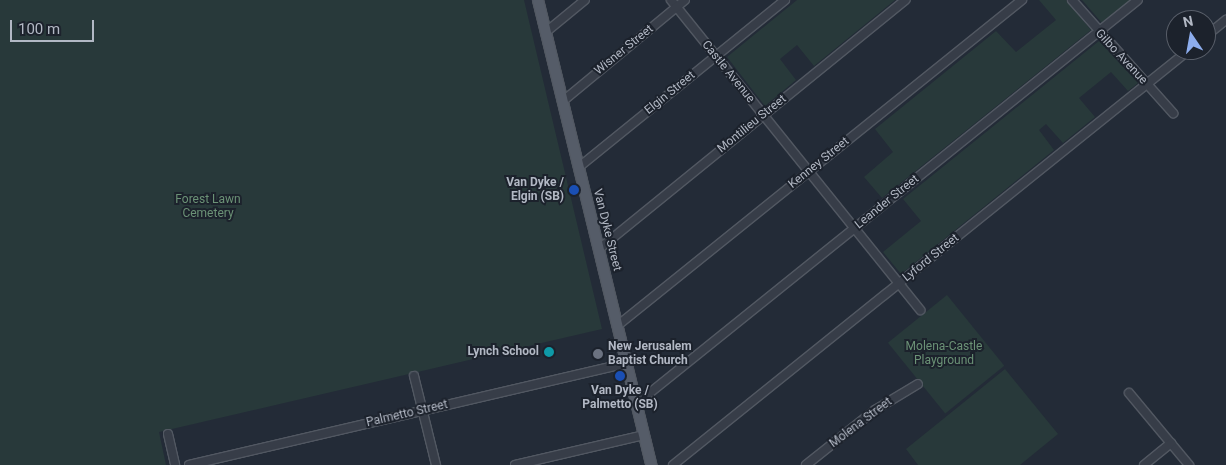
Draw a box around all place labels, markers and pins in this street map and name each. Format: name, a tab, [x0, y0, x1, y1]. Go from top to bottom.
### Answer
place label: Van Dyke / Elgin (SB)	[506, 176, 564, 204]
marker: Van Dyke / Elgin (SB)	[568, 184, 580, 196]
place label: New Jerusalem Baptist Church	[608, 340, 692, 368]
place label: Lynch School	[467, 345, 539, 359]
marker: Lynch School	[543, 346, 555, 358]
marker: New Jerusalem Baptist Church	[592, 348, 604, 360]
marker: Van Dyke / Palmetto (SB)	[614, 370, 626, 382]
place label: Van Dyke / Palmetto (SB)	[582, 384, 658, 412]

